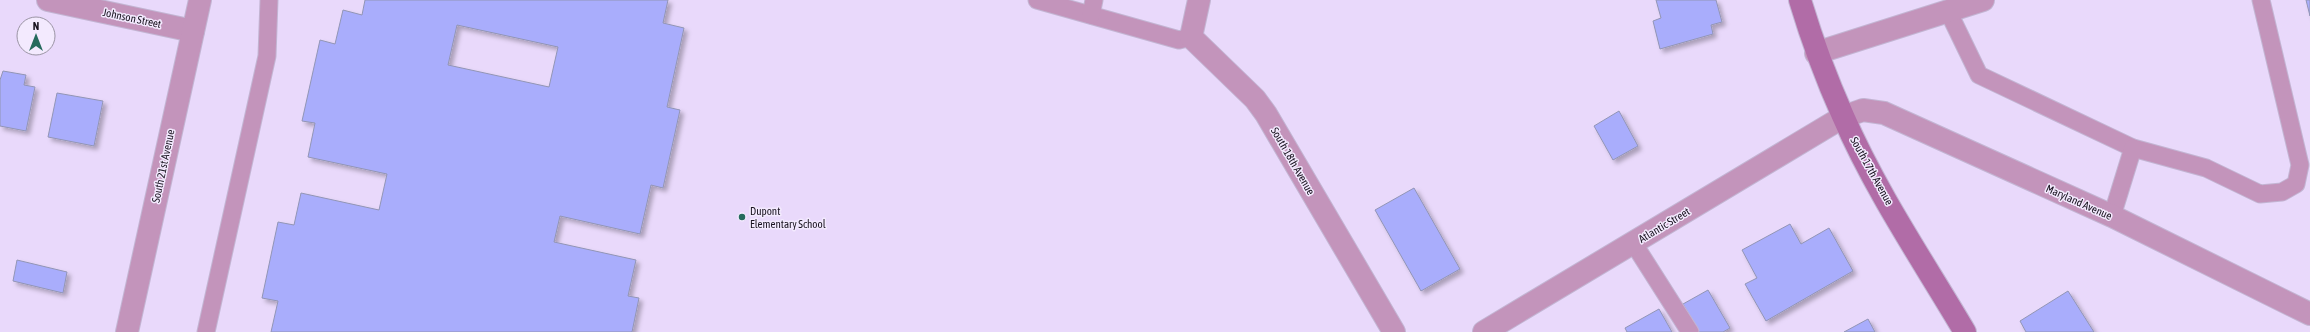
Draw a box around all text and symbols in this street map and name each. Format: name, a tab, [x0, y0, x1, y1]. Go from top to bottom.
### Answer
street label: Johnson Street	[102, 6, 162, 30]
north arrow	[16, 16, 56, 56]
text: N	[33, 20, 39, 32]
street label: South 18th Avenue	[1269, 125, 1317, 197]
street label: South 21st Avenue	[149, 128, 177, 204]
street label: South 17th Avenue	[1848, 135, 1896, 207]
street label: Maryland Avenue	[2044, 182, 2114, 222]
place label: Dupont Elementary School	[750, 205, 826, 230]
street label: Atlantic Street	[1636, 205, 1692, 245]
marker: Dupont Elementary School	[737, 212, 747, 222]

